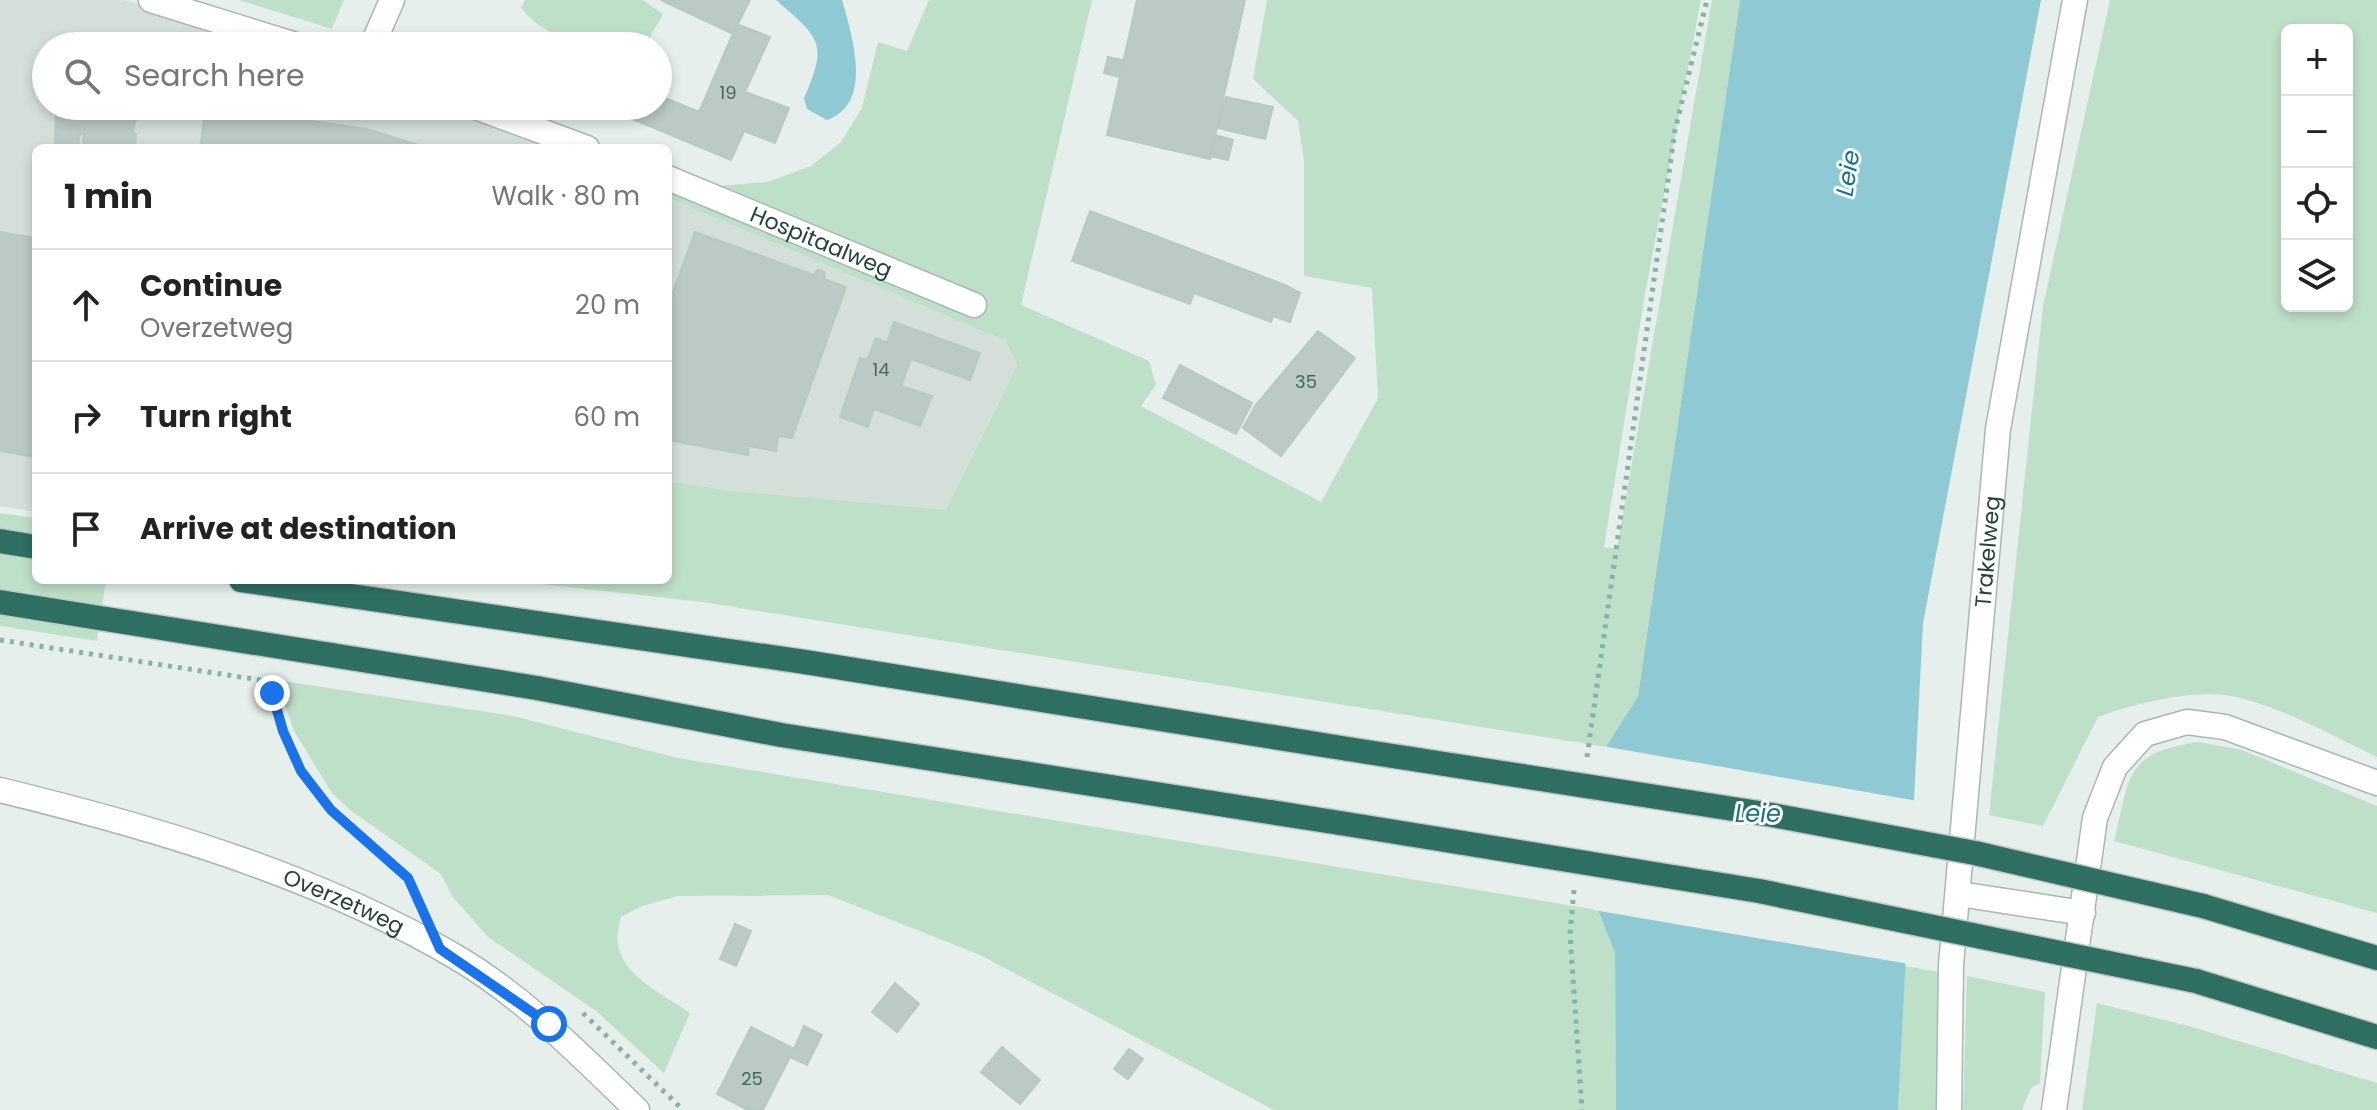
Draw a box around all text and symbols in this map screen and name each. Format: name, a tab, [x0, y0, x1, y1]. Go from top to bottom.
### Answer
map controls	[2281, 24, 2353, 312]
button: +	[2281, 24, 2353, 96]
search box	[32, 32, 672, 120]
icon: search	[60, 54, 104, 98]
text: Search here	[124, 54, 305, 97]
house number: 19	[719, 80, 737, 105]
button: −	[2281, 96, 2353, 168]
water label: Leie	[1828, 147, 1867, 198]
button: locate	[2281, 168, 2353, 240]
text: 1 min	[64, 172, 153, 220]
text: Walk · 80 m	[491, 178, 640, 214]
street label: Hospitaalweg	[746, 199, 897, 285]
button: layers	[2281, 240, 2353, 312]
text: Continue	[140, 264, 282, 307]
icon: ahead	[64, 283, 108, 327]
text: 20 m	[575, 287, 640, 323]
text: Overzetweg	[140, 310, 293, 346]
house number: 14	[872, 357, 890, 382]
house number: 35	[1295, 369, 1317, 394]
icon: right	[64, 395, 108, 439]
text: Turn right	[140, 395, 292, 438]
text: 60 m	[573, 399, 640, 435]
street label: Trakelweg	[1967, 495, 2008, 609]
icon: arrive	[64, 507, 108, 551]
text: Arrive at destination	[140, 507, 457, 550]
route end	[254, 675, 290, 711]
water label: Leie	[1735, 797, 1781, 830]
street label: Overzetweg	[279, 861, 410, 942]
route start	[531, 1006, 567, 1042]
house number: 25	[741, 1066, 763, 1091]

